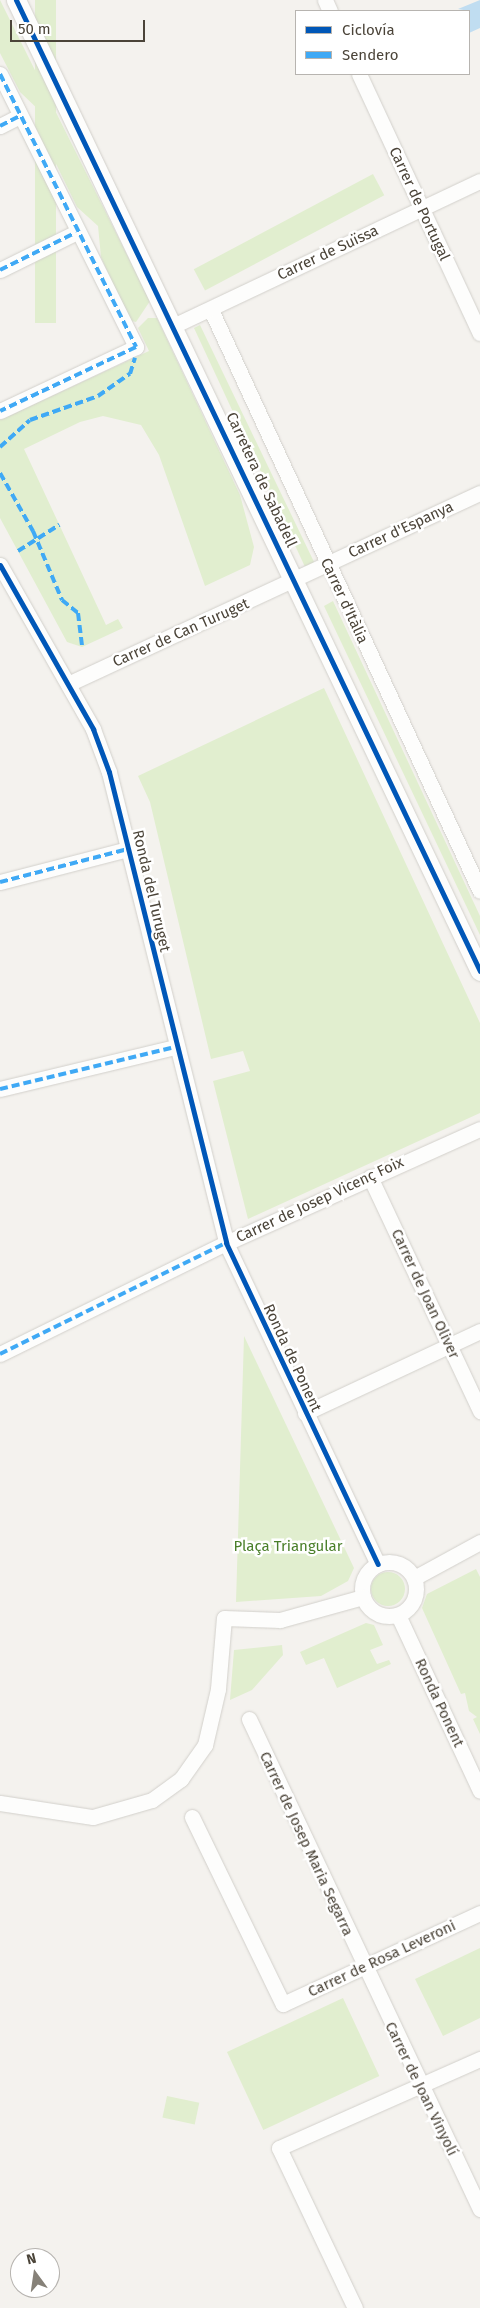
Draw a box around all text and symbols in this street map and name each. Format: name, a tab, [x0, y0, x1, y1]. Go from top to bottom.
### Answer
scale bar	[12, 10, 148, 42]
legend	[295, 10, 470, 75]
text: 50 m	[18, 20, 51, 38]
text: Ciclovía	[342, 21, 395, 39]
text: Sendero	[342, 46, 398, 64]
street label: Carrer de Portugal	[385, 144, 453, 264]
street label: Carrer de Suïssa	[275, 222, 381, 284]
street label: Carretera de Sabadell	[222, 410, 300, 550]
street label: Carrer d'Espanya	[346, 498, 456, 562]
street label: Carrer d'Itàlia	[316, 555, 372, 647]
street label: Carrer de Can Turuget	[110, 595, 252, 671]
street label: Ronda del Turuget	[128, 828, 174, 954]
street label: Carrer de Josep Vicenç Foix	[233, 1153, 407, 1247]
street label: Carrer de Joan Oliver	[387, 1226, 463, 1362]
street label: Ronda de Ponent	[259, 1301, 325, 1415]
park label: Plaça Triangular	[233, 1538, 343, 1556]
street label: Ronda Ponent	[411, 1656, 467, 1750]
street label: Carrer de Josep Maria Segarra	[255, 1749, 357, 1939]
street label: Carrer de Rosa Leveroni	[305, 1917, 459, 2001]
street label: Carrer de Joan Vinyolí	[381, 2019, 461, 2159]
north arrow	[10, 2248, 60, 2298]
text: N	[25, 2250, 38, 2268]

